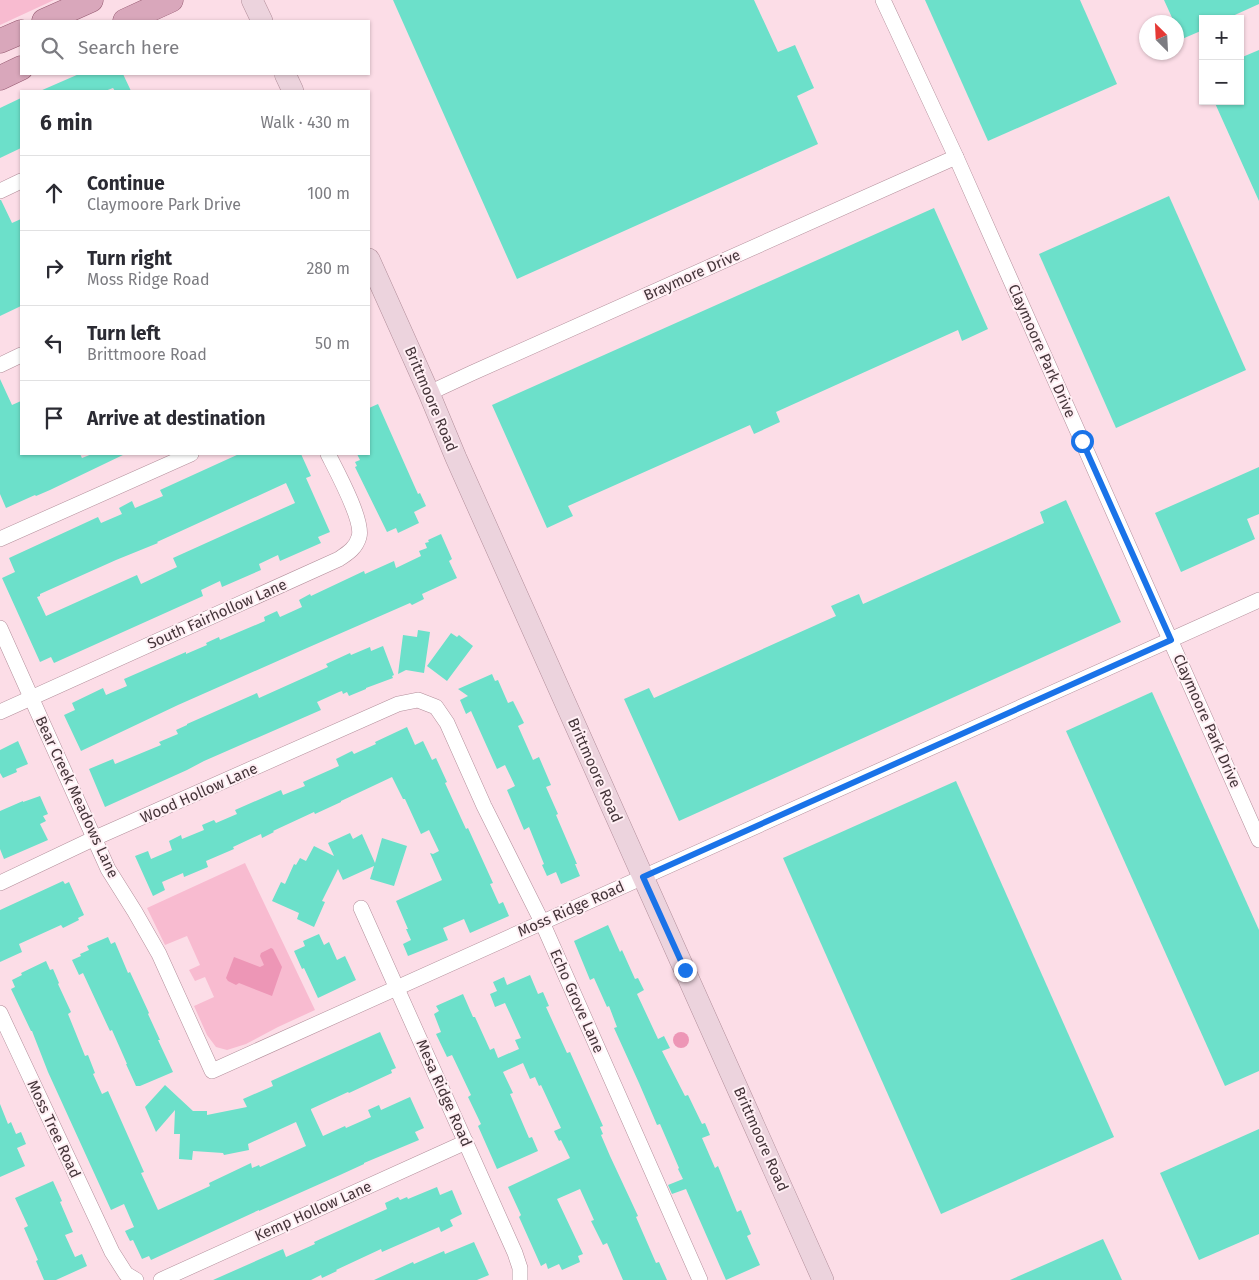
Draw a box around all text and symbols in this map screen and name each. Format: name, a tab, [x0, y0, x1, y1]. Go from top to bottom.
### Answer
north arrow	[1139, 15, 1184, 60]
map controls	[1199, 15, 1244, 105]
button: +	[1199, 15, 1244, 60]
search box	[20, 20, 370, 75]
icon: search	[38, 34, 66, 62]
text: Search here	[78, 36, 179, 59]
button: −	[1199, 60, 1244, 105]
text: 6 min	[40, 110, 93, 136]
text: Walk · 430 m	[260, 113, 350, 132]
text: Continue	[87, 172, 165, 195]
icon: ahead	[40, 179, 68, 207]
text: 100 m	[307, 184, 350, 203]
text: Claymoore Park Drive	[87, 195, 241, 214]
street label: Braymore Drive	[641, 246, 743, 304]
text: Turn right	[87, 247, 172, 270]
icon: right	[40, 254, 68, 282]
text: 280 m	[306, 259, 350, 278]
text: Moss Ridge Road	[87, 270, 210, 289]
street label: Claymoore Park Drive	[1004, 281, 1080, 421]
text: Turn left	[87, 322, 161, 345]
icon: left	[40, 329, 68, 357]
text: 50 m	[315, 334, 350, 353]
street label: Brittmoore Road	[401, 344, 461, 454]
text: Brittmoore Road	[87, 345, 207, 364]
icon: arrive	[40, 404, 68, 432]
text: Arrive at destination	[87, 407, 266, 430]
route start	[1071, 430, 1094, 453]
street label: South Fairhollow Lane	[145, 575, 289, 653]
street label: Claymoore Park Drive	[1169, 651, 1245, 791]
street label: Bear Creek Meadows Lane	[32, 713, 122, 881]
street label: Brittmoore Road	[564, 715, 626, 825]
street label: Wood Hollow Lane	[138, 759, 260, 827]
street label: Moss Ridge Road	[515, 877, 627, 941]
street label: Echo Grove Lane	[546, 946, 608, 1056]
route end	[674, 959, 697, 982]
street label: Mesa Ridge Road	[412, 1037, 476, 1149]
street label: Moss Tree Road	[23, 1077, 85, 1181]
street label: Brittmoore Road	[730, 1084, 792, 1194]
street label: Kemp Hollow Lane	[252, 1177, 374, 1245]

